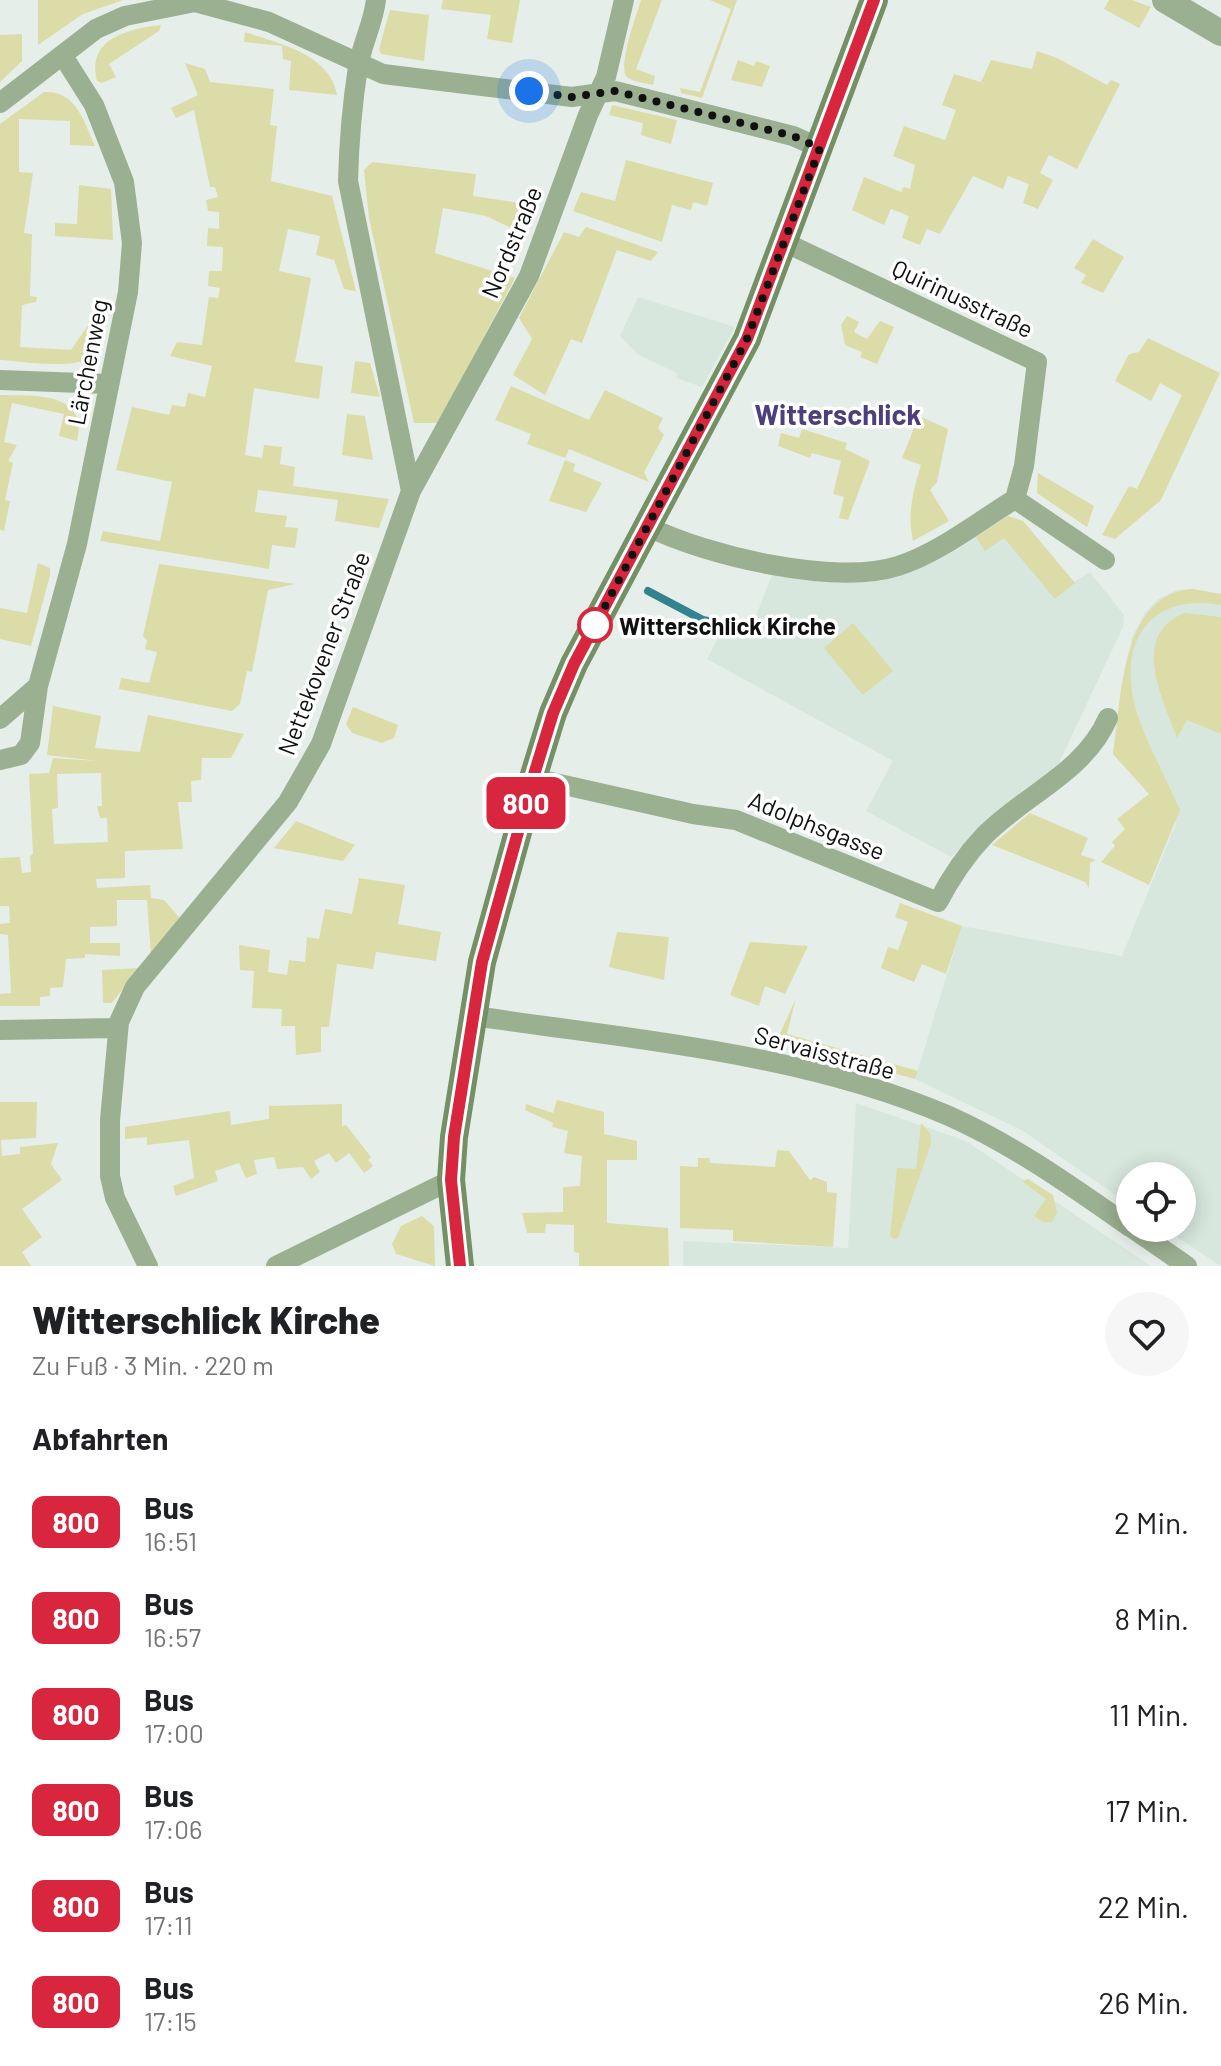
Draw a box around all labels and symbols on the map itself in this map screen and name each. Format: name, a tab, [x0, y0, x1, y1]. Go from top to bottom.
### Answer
your location	[509, 71, 549, 111]
street label: Nordstraße	[475, 182, 547, 302]
street label: Quirinusstraße	[888, 253, 1038, 343]
street label: Lärchenweg	[61, 297, 113, 427]
district label: Witterschlick	[755, 397, 922, 431]
street label: Nettekovener Straße	[271, 547, 375, 759]
marker: Witterschlick Kirche	[578, 608, 612, 642]
place label: Witterschlick Kirche	[619, 611, 836, 640]
line badge: 800	[480, 777, 572, 829]
street label: Adolphsgasse	[745, 785, 889, 865]
street label: Servaisstraße	[752, 1019, 898, 1085]

